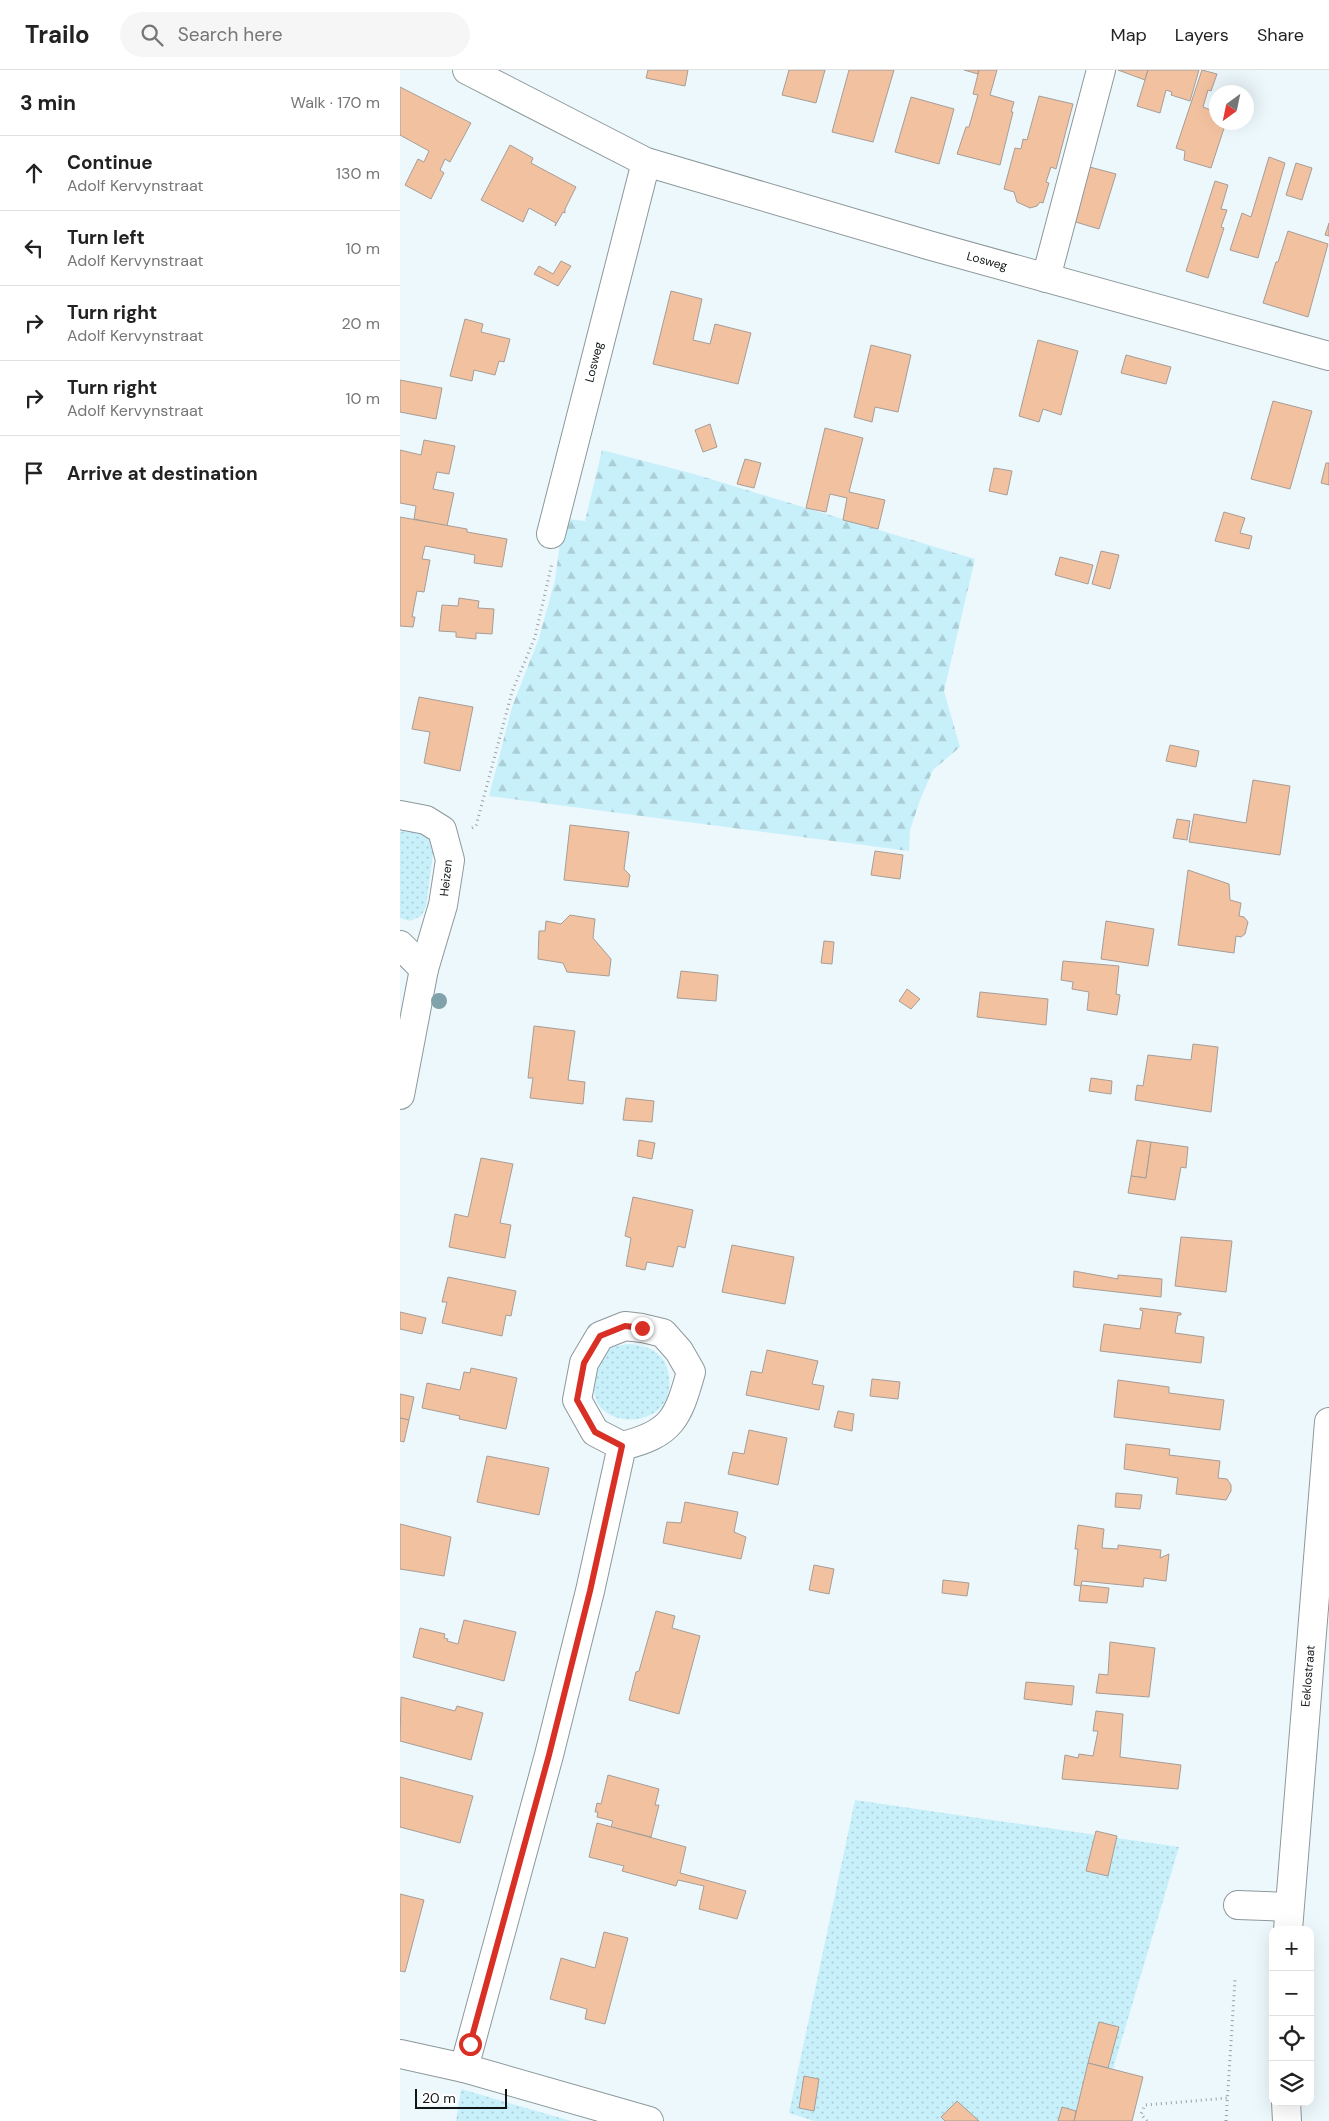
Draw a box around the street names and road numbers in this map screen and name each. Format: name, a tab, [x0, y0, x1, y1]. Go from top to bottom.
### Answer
street label: Losweg	[965, 248, 1009, 274]
street label: Losweg	[581, 340, 607, 384]
street label: Heizen	[436, 859, 456, 897]
street label: Eeklostraat	[1297, 1644, 1319, 1708]

